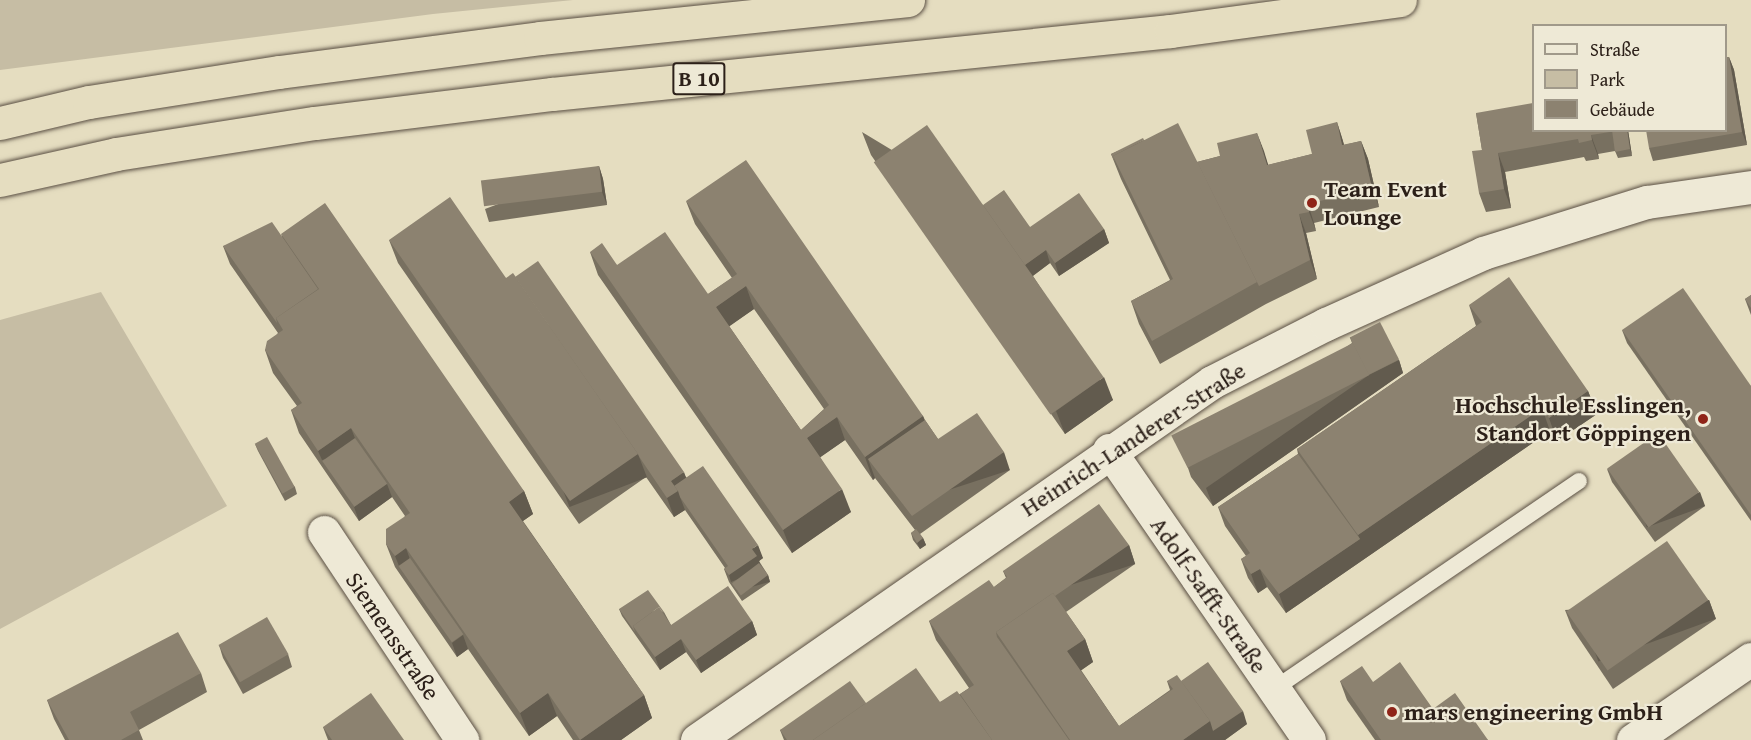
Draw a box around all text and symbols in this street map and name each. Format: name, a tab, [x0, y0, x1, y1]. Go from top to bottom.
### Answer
legend	[1532, 24, 1727, 132]
text: Straße	[1590, 36, 1640, 63]
road number: B 10	[672, 60, 726, 98]
text: Park	[1590, 66, 1625, 93]
text: Gebäude	[1590, 96, 1655, 123]
place label: Team Event Lounge	[1324, 175, 1447, 231]
marker: Team Event Lounge	[1305, 196, 1319, 210]
street label: Heinrich-Landerer-Straße	[1015, 356, 1251, 522]
place label: Hochschule Esslingen, Standort Göppingen	[1455, 391, 1691, 447]
marker: Hochschule Esslingen, Standort Göppingen	[1696, 412, 1710, 426]
street label: Adolf-Safft-Straße	[1144, 511, 1274, 679]
street label: Siemensstraße	[340, 567, 446, 705]
place label: mars engineering GmbH	[1404, 698, 1663, 726]
marker: mars engineering GmbH	[1385, 705, 1399, 719]

